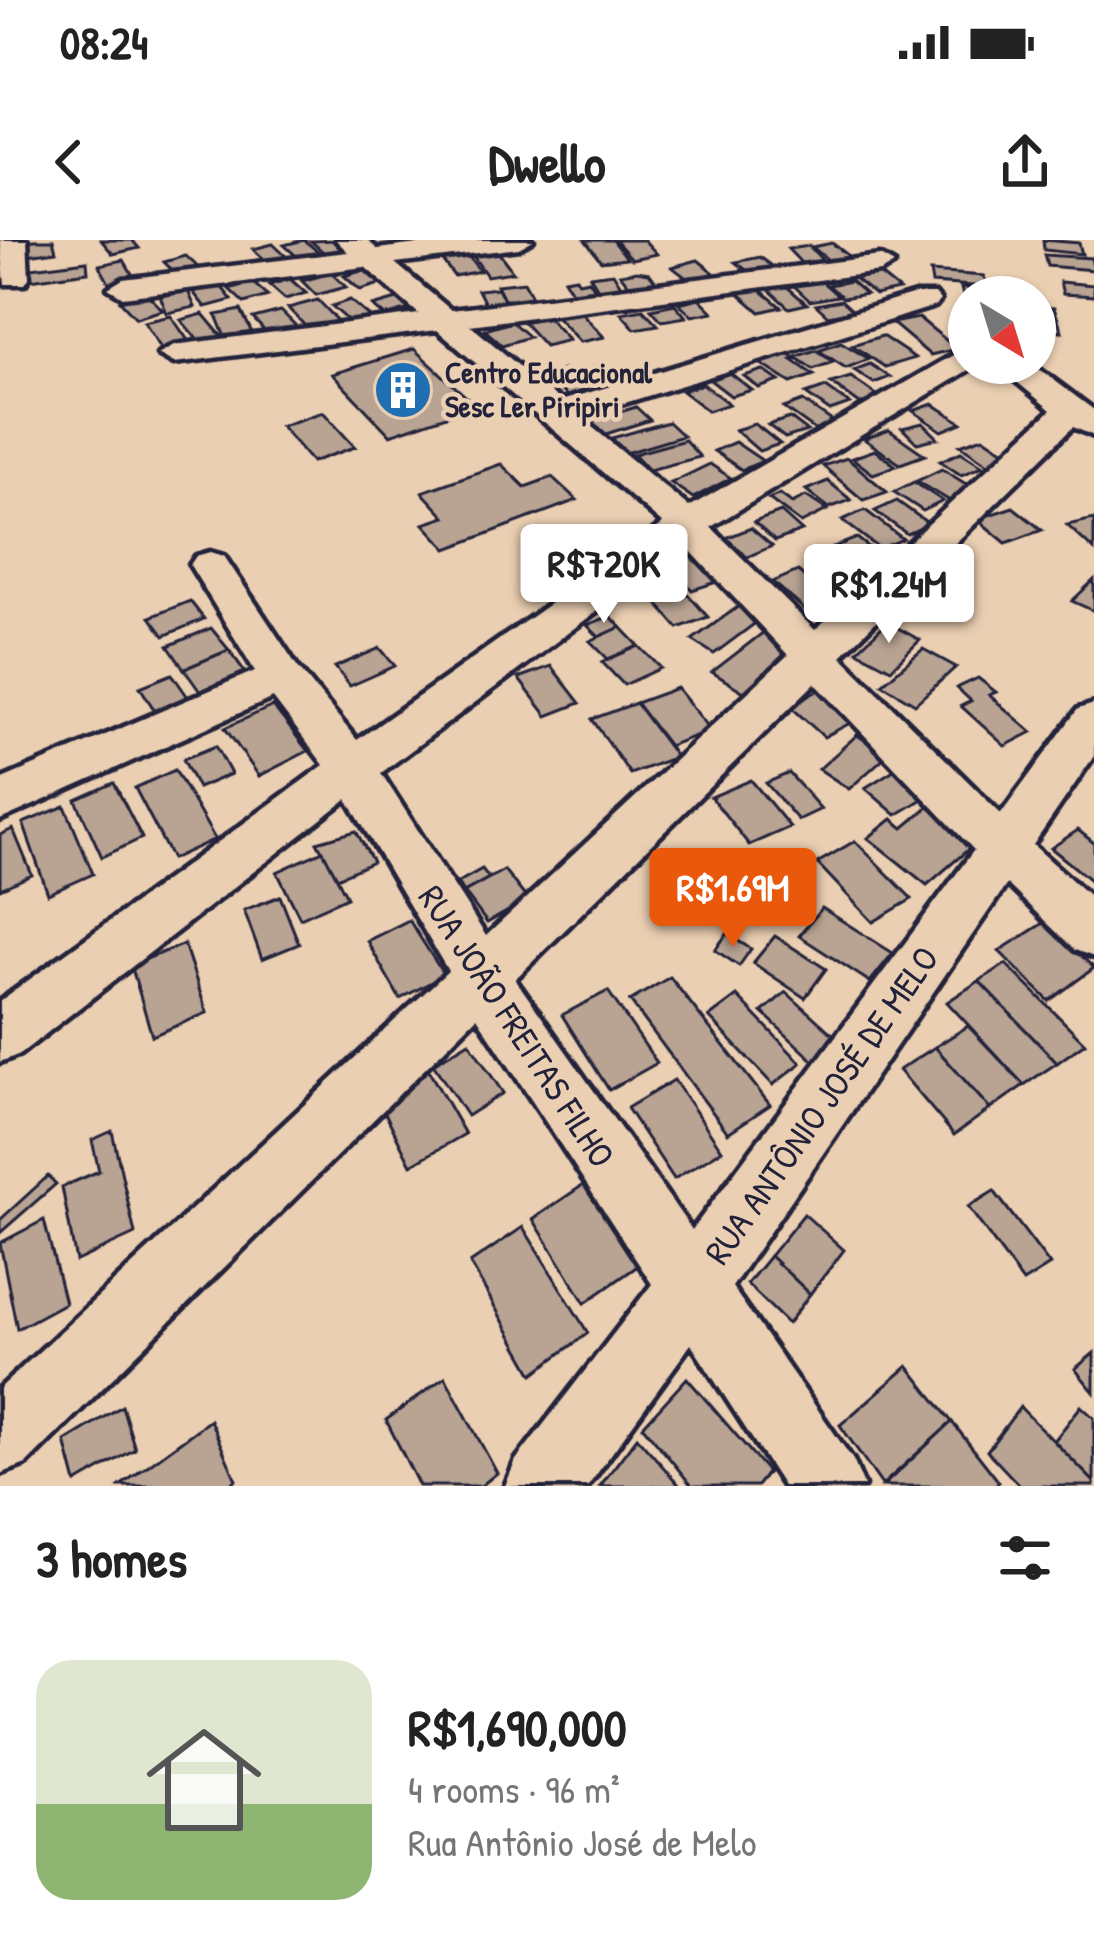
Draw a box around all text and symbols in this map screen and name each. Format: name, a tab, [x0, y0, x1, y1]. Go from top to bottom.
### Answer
text: 08:24	[60, 12, 148, 73]
text: Dwello	[488, 126, 606, 199]
icon: back	[36, 129, 102, 195]
icon: share	[992, 129, 1058, 195]
north arrow	[948, 276, 1056, 384]
map controls	[948, 276, 1056, 384]
place label: Centro Educacional Sesc Ler Piripiri	[445, 352, 653, 427]
building icon: Centro Educacional Sesc Ler Piripiri	[372, 359, 434, 421]
pin: R$720K	[506, 524, 702, 626]
text: R$720K	[548, 536, 660, 589]
pin: R$1.24M	[778, 544, 1000, 646]
text: R$1.24M	[831, 556, 947, 609]
pin: R$1.69M	[622, 848, 844, 950]
text: R$1.69M	[676, 860, 790, 913]
street label: RUA JOÃO FREITAS FILHO	[408, 875, 627, 1176]
street label: RUA ANTÔNIO JOSÉ DE MELO	[692, 936, 949, 1273]
text: 3 homes	[36, 1524, 187, 1593]
icon: filters	[992, 1525, 1058, 1591]
text: R$1,690,000	[408, 1693, 627, 1762]
icon: home	[132, 1708, 276, 1852]
text: 4 rooms · 96 m²	[408, 1762, 620, 1815]
text: Rua Antônio José de Melo	[408, 1815, 757, 1868]

